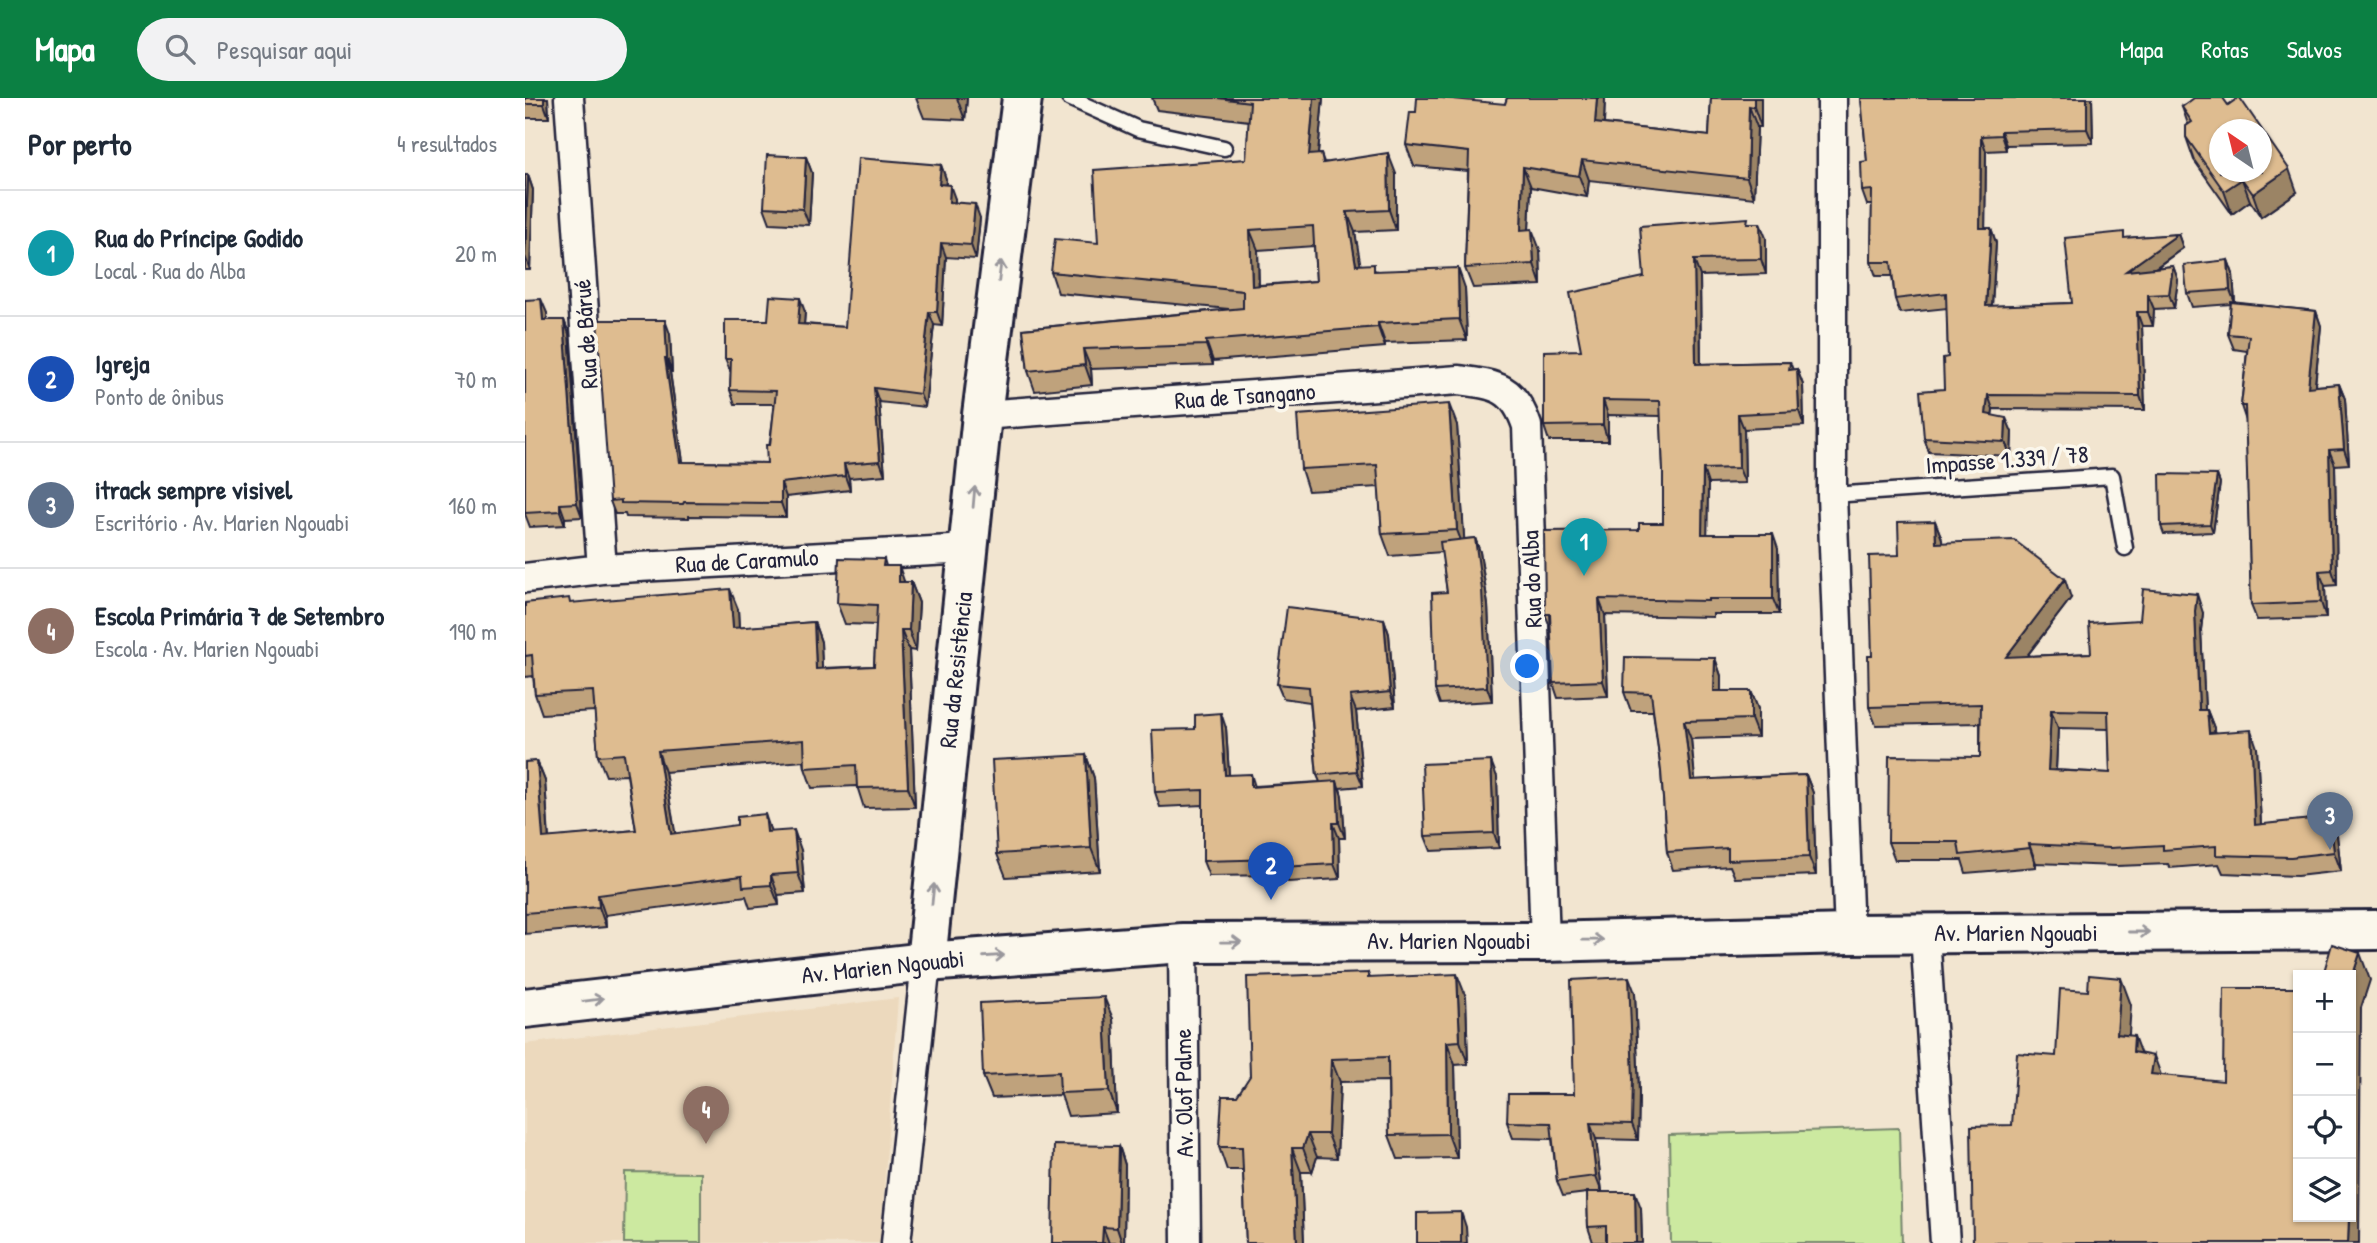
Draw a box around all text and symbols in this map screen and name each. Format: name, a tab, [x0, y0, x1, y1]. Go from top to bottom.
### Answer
search box	[137, 18, 627, 81]
text: Mapa	[35, 27, 95, 71]
icon: search	[161, 30, 199, 68]
text: Pesquisar aqui	[217, 32, 352, 67]
text: Mapa	[2120, 33, 2163, 65]
text: Rotas	[2201, 33, 2249, 65]
text: Salvos	[2287, 33, 2342, 65]
north arrow	[2209, 119, 2272, 182]
text: Por perto	[28, 124, 132, 164]
text: 4 resultados	[397, 128, 497, 159]
text: Rua do Príncipe Godido	[95, 220, 303, 255]
text: 1	[47, 238, 55, 269]
text: 20 m	[455, 238, 497, 269]
text: Local · Rua do Alba	[95, 255, 245, 286]
one-way arrow	[994, 260, 1007, 283]
street label: Rua de Bárué	[565, 278, 605, 390]
text: Igreja	[95, 346, 149, 381]
text: 2	[46, 364, 56, 395]
text: 70 m	[454, 364, 497, 395]
street label: Rua de Tsangano	[1173, 374, 1317, 416]
text: Ponto de ônibus	[95, 381, 224, 412]
street label: Impasse 1.339 / 78	[1925, 437, 2089, 481]
text: itrack sempre visivel	[95, 472, 292, 507]
one-way arrow	[968, 486, 981, 509]
text: 3	[46, 490, 56, 521]
text: 160 m	[448, 490, 497, 521]
text: Escritório · Av. Marien Ngouabi	[95, 507, 349, 538]
pin: 1	[1561, 518, 1607, 576]
street label: Rua do Alba	[1513, 530, 1549, 628]
street label: Rua de Caramulo	[675, 540, 820, 580]
street label: Rua da Resistência	[931, 590, 979, 750]
text: Escola Primária 7 de Setembro	[95, 598, 384, 633]
text: 4	[47, 616, 55, 647]
text: 190 m	[449, 616, 497, 647]
text: Escola · Av. Marien Ngouabi	[95, 633, 319, 664]
your location	[1510, 649, 1544, 683]
pin: 3	[2307, 792, 2353, 850]
pin: 2	[1248, 842, 1294, 900]
one-way arrow	[927, 883, 940, 905]
street label: Av. Marien Ngouabi	[1934, 916, 2098, 948]
street label: Av. Marien Ngouabi	[1367, 924, 1531, 956]
one-way arrow	[2127, 925, 2150, 939]
one-way arrow	[1581, 934, 1604, 947]
one-way arrow	[1219, 935, 1242, 948]
street label: Av. Marien Ngouabi	[800, 942, 966, 990]
one-way arrow	[982, 950, 1005, 963]
map controls	[2293, 970, 2356, 1222]
button: +	[2293, 970, 2356, 1033]
one-way arrow	[581, 994, 604, 1007]
street label: Av. Olof Palme	[1166, 1028, 1200, 1158]
button: −	[2293, 1033, 2356, 1096]
pin: 4	[683, 1086, 729, 1144]
button: locate	[2293, 1096, 2356, 1159]
button: layers	[2293, 1159, 2356, 1222]

